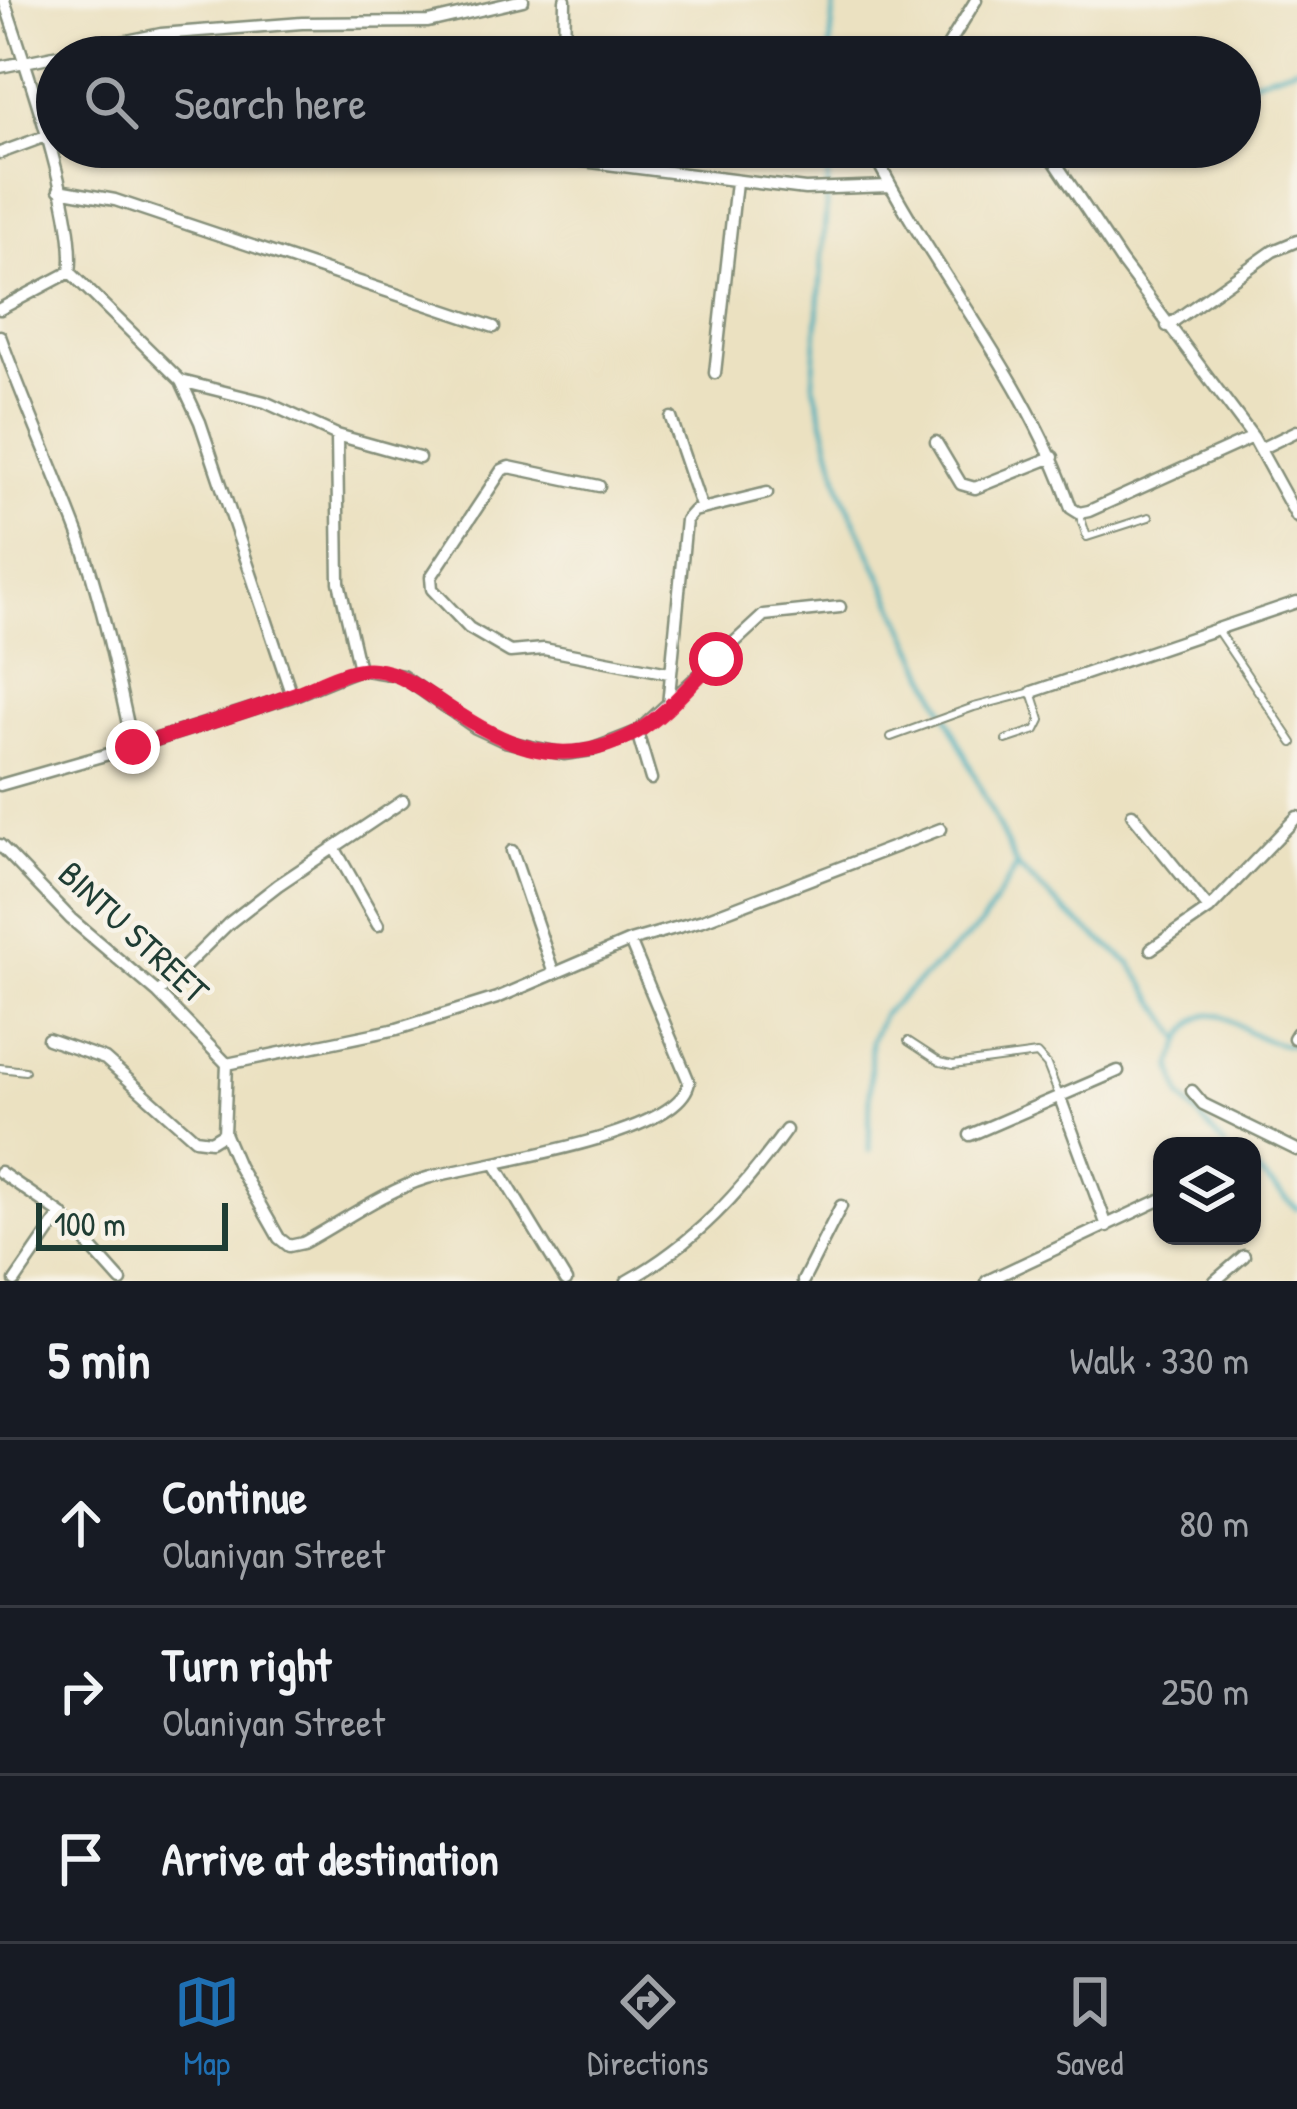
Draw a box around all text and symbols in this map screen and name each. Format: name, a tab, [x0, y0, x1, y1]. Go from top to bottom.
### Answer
search box	[36, 36, 1261, 168]
icon: search	[78, 69, 144, 135]
text: Search here	[174, 72, 366, 133]
route start	[689, 632, 743, 686]
route end	[106, 720, 160, 774]
street label: BINTU STREET	[48, 849, 221, 1015]
map controls	[1153, 1137, 1261, 1245]
button: layers	[1153, 1137, 1261, 1245]
scale bar	[36, 1197, 228, 1250]
text: 100 m	[54, 1202, 126, 1246]
text: 5 min	[48, 1325, 150, 1394]
text: Walk · 330 m	[1069, 1333, 1249, 1386]
text: Continue	[162, 1466, 307, 1527]
icon: ahead	[48, 1490, 114, 1556]
text: 80 m	[1179, 1496, 1249, 1549]
text: Olaniyan Street	[162, 1527, 385, 1580]
text: Turn right	[162, 1634, 331, 1695]
icon: right	[48, 1658, 114, 1724]
text: 250 m	[1161, 1664, 1249, 1717]
text: Olaniyan Street	[162, 1695, 385, 1748]
icon: arrive	[48, 1826, 114, 1892]
text: Arrive at destination	[162, 1828, 499, 1889]
tab: Map	[174, 1969, 240, 2085]
tab: Directions	[587, 1969, 709, 2085]
tab: Saved	[1056, 1969, 1123, 2085]

